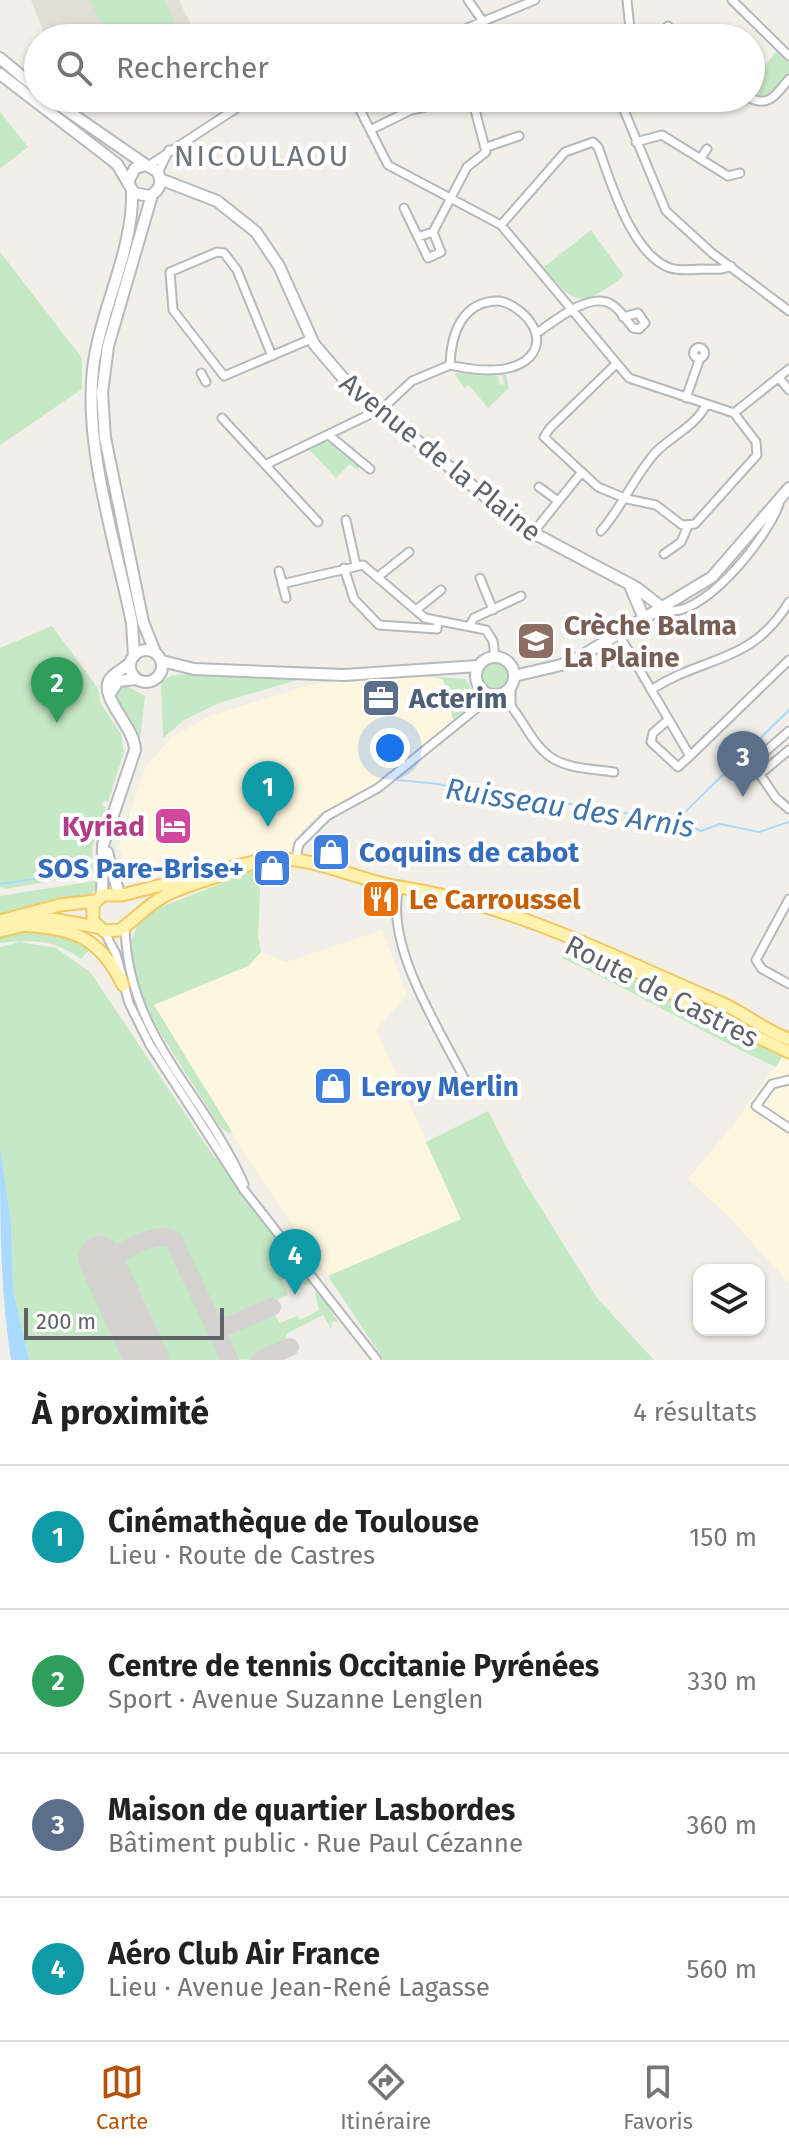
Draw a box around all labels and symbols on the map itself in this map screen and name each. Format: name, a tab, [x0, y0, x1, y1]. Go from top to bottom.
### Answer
district label: NICOULAOU	[174, 138, 350, 174]
street label: Avenue de la Plaine	[333, 366, 548, 549]
place label: Crèche Balma La Plaine	[564, 609, 737, 674]
school or university icon: Crèche Balma La Plaine	[515, 620, 557, 662]
pin: 2	[31, 657, 83, 723]
office icon: Acterim	[360, 677, 402, 719]
place label: Acterim	[408, 682, 507, 715]
your location	[370, 728, 410, 768]
pin: 3	[717, 731, 769, 797]
pin: 1	[242, 761, 294, 827]
water label: Ruisseau des Arnis	[443, 771, 697, 845]
hotel icon: Kyriad	[152, 805, 194, 847]
place label: Kyriad	[62, 810, 145, 843]
shop icon: Coquins de cabot	[310, 831, 352, 873]
place label: Coquins de cabot	[359, 836, 580, 869]
shop icon: SOS Pare-Brise+	[251, 847, 293, 889]
place label: SOS Pare-Brise+	[38, 852, 244, 885]
restaurant icon: Le Carroussel	[360, 878, 402, 920]
place label: Le Carroussel	[409, 883, 581, 916]
street label: Route de Castres	[559, 928, 764, 1054]
shop icon: Leroy Merlin	[312, 1065, 354, 1107]
place label: Leroy Merlin	[361, 1070, 519, 1103]
pin: 4	[269, 1229, 321, 1295]
scale bar	[24, 1304, 224, 1340]

